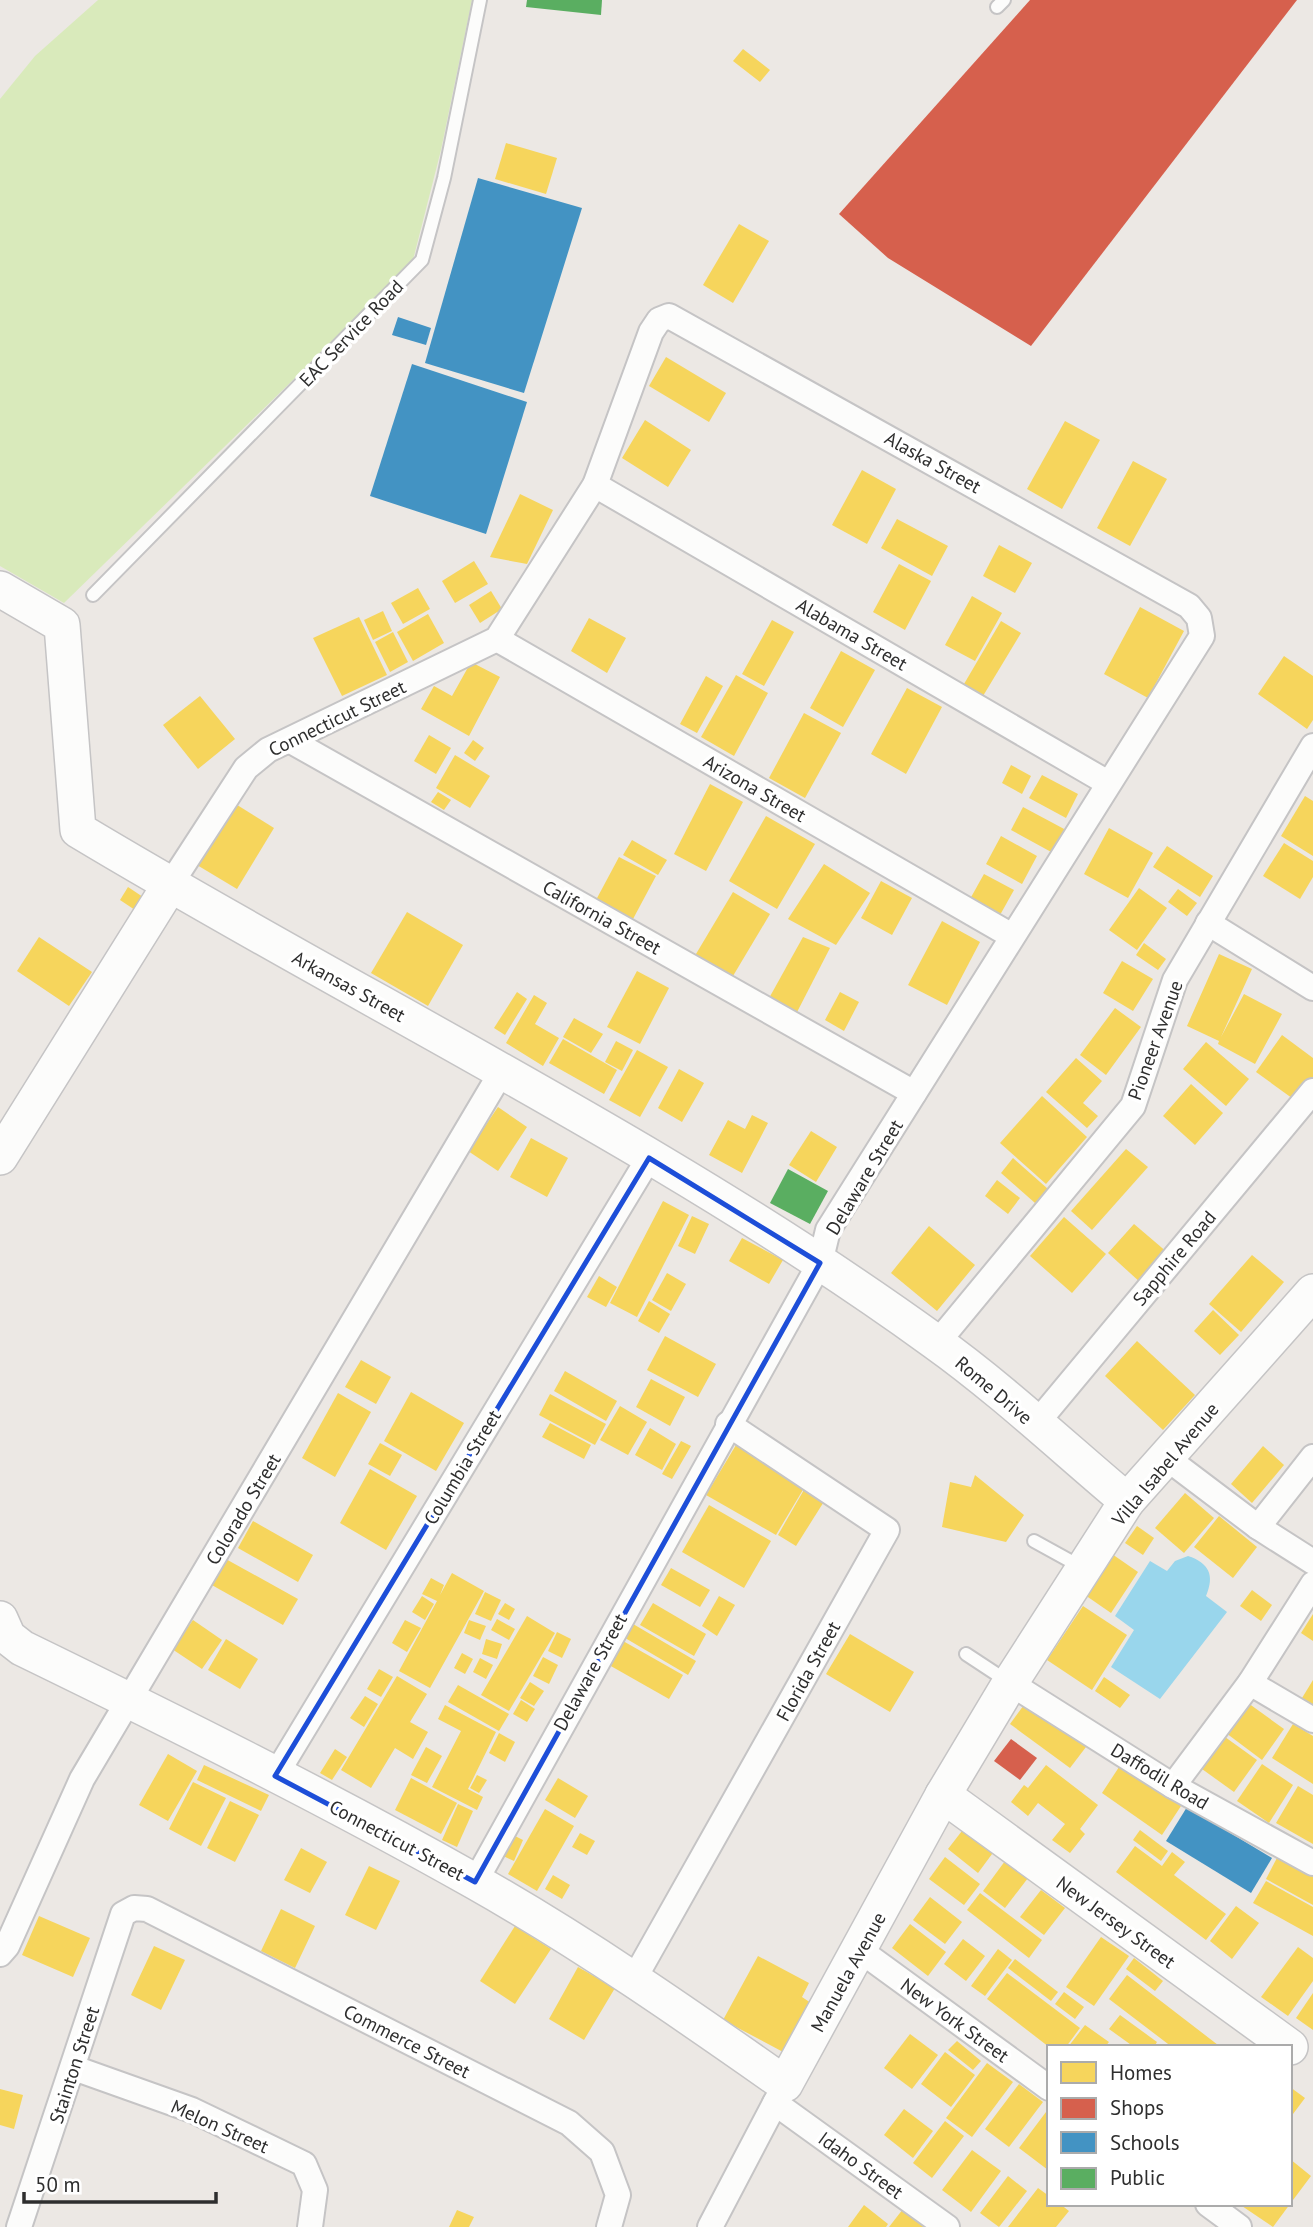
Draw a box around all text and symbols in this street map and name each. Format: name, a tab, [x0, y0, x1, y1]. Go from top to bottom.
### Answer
street label: EAC Service Road	[294, 274, 408, 392]
street label: Alaska Street	[881, 426, 986, 499]
street label: Alabama Street	[792, 593, 912, 676]
street label: Connecticut Street	[265, 674, 410, 762]
street label: Arizona Street	[699, 749, 811, 827]
street label: California Street	[539, 875, 666, 960]
street label: Arkansas Street	[288, 945, 410, 1027]
street label: Pioneer Avenue	[1122, 977, 1188, 1103]
street label: Delaware Street	[820, 1115, 908, 1239]
street label: Sapphire Road	[1127, 1205, 1221, 1311]
street label: Rome Drive	[951, 1351, 1037, 1429]
street label: Villa Isabel Avenue	[1106, 1397, 1224, 1531]
street label: Columbia Street	[418, 1405, 506, 1529]
street label: Colorado Street	[200, 1448, 286, 1569]
street label: Delaware Street	[548, 1609, 632, 1735]
street label: Florida Street	[771, 1616, 846, 1725]
street label: Daffodil Road	[1107, 1737, 1213, 1815]
street label: Connecticut Street	[325, 1794, 469, 1886]
street label: New Jersey Street	[1052, 1871, 1181, 1974]
street label: Manuela Avenue	[805, 1908, 891, 2036]
street label: New York Street	[896, 1973, 1014, 2068]
street label: Commerce Street	[340, 1999, 475, 2083]
street label: Stainton Street	[44, 2003, 104, 2127]
legend	[1047, 2045, 1292, 2206]
text: Homes	[1110, 2059, 1172, 2086]
street label: Melon Street	[167, 2094, 273, 2158]
text: Shops	[1110, 2094, 1164, 2121]
street label: Idaho Street	[814, 2126, 909, 2204]
text: Schools	[1110, 2129, 1180, 2156]
scale bar	[24, 2160, 217, 2204]
text: Public	[1110, 2164, 1165, 2191]
text: 50 m	[35, 2171, 81, 2198]

